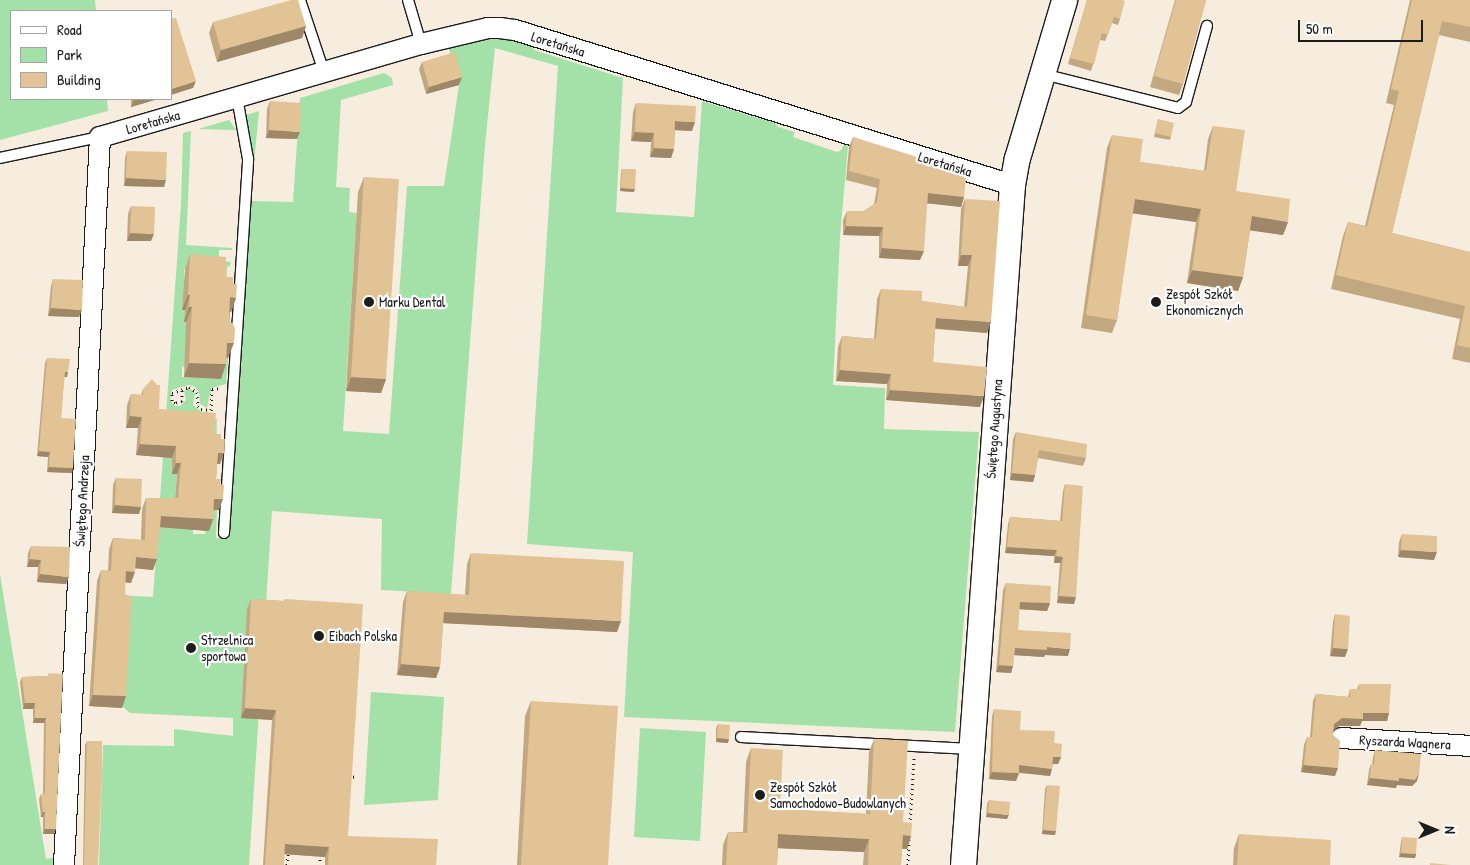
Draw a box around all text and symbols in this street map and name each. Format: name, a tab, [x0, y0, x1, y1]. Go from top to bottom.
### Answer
legend	[10, 10, 172, 100]
scale bar	[1300, 10, 1425, 42]
text: 50 m	[1306, 18, 1333, 39]
text: Road	[57, 19, 82, 40]
street label: Loretańska	[529, 28, 587, 60]
text: Park	[57, 44, 82, 65]
text: Building	[57, 69, 101, 90]
street label: Loretańska	[124, 106, 182, 138]
street label: Loretańska	[916, 148, 974, 180]
place label: Zespół Szkół Ekonomicznych	[1166, 286, 1243, 318]
place label: Marku Dental	[379, 294, 445, 310]
marker: Marku Dental	[363, 296, 375, 308]
marker: Zespół Szkół Ekonomicznych	[1150, 296, 1162, 308]
street label: Świętego Augustyna	[982, 379, 1006, 479]
street label: Świętego Andrzeja	[71, 455, 93, 547]
place label: Eibach Polska	[329, 628, 397, 644]
marker: Eibach Polska	[313, 630, 325, 642]
place label: Strzelnica sportowa	[201, 632, 253, 664]
marker: Strzelnica sportowa	[185, 642, 197, 654]
street label: Ryszarda Wagnera	[1359, 731, 1451, 753]
place label: Zespół Szkół Samochodowo-Budowlanych	[770, 779, 906, 812]
marker: Zespół Szkół Samochodowo-Budowlanych	[754, 789, 766, 801]
north arrow	[1410, 805, 1460, 855]
text: N	[1441, 826, 1460, 834]

